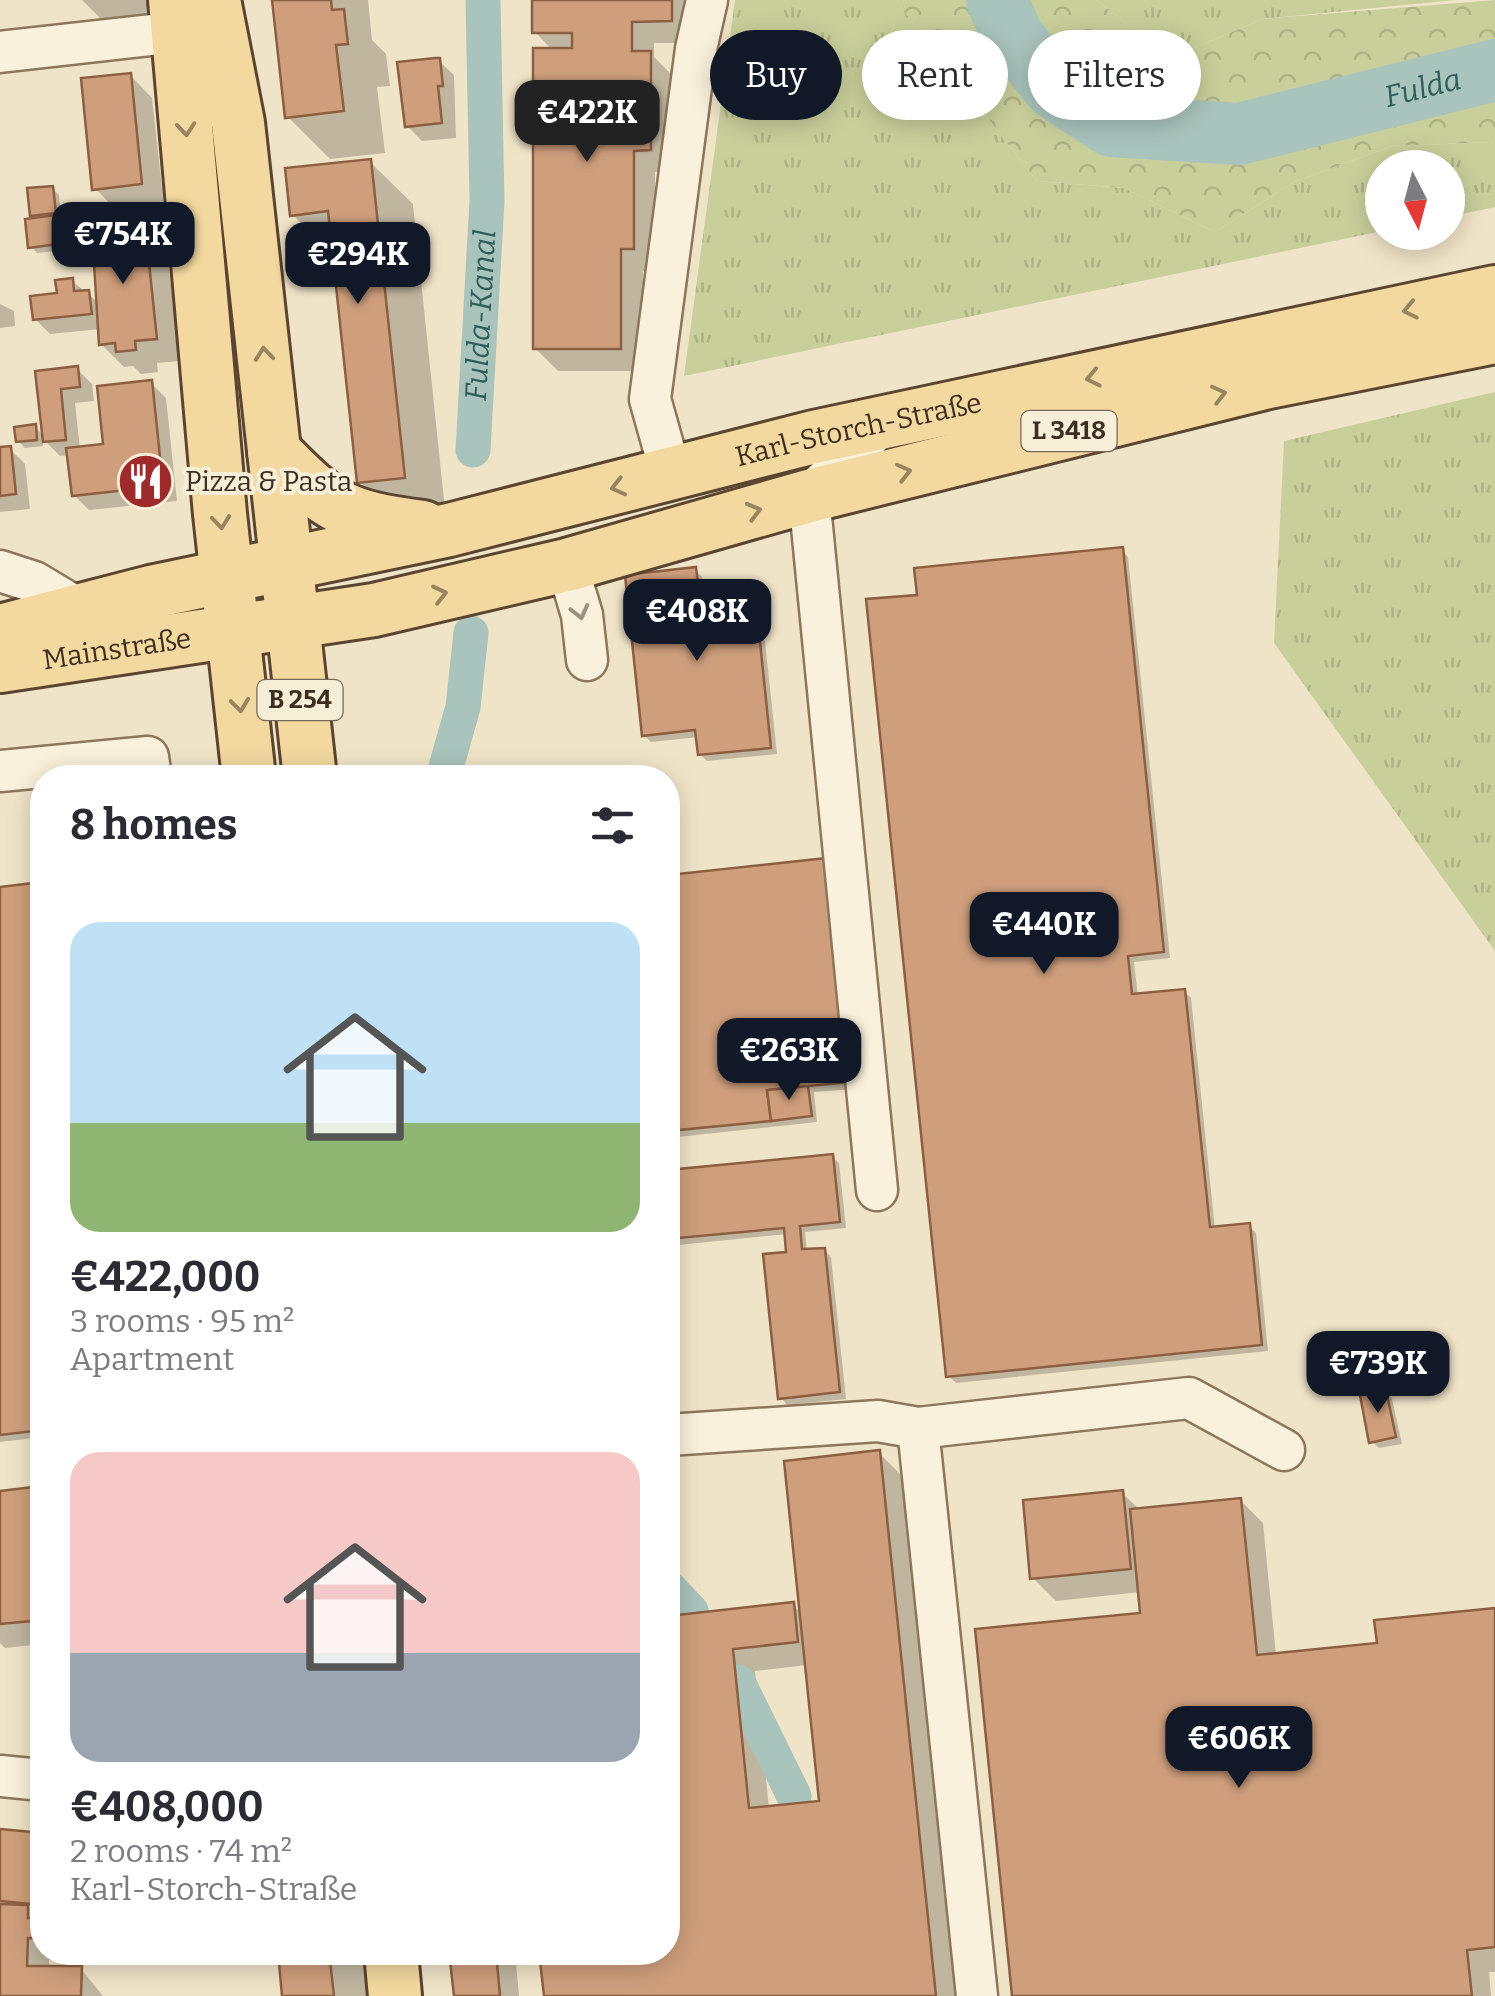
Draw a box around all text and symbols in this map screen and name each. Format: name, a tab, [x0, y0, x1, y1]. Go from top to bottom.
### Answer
chip: Buy	[710, 30, 842, 120]
chip: Rent	[862, 30, 1008, 120]
chip: Filters	[1028, 30, 1201, 120]
water label: Fulda	[1381, 61, 1465, 115]
pin: €422K	[517, 80, 657, 165]
text: €422K	[537, 93, 637, 131]
one-way arrow	[175, 121, 197, 137]
north arrow	[1365, 150, 1465, 250]
map controls	[1365, 150, 1465, 250]
pin: €754K	[53, 202, 193, 287]
text: €754K	[74, 215, 172, 253]
pin: €294K	[288, 222, 428, 307]
water label: Fulda-Kanal	[458, 229, 503, 402]
text: €294K	[307, 235, 409, 273]
one-way arrow	[1402, 299, 1419, 320]
one-way arrow	[254, 345, 275, 361]
one-way arrow	[1085, 366, 1102, 387]
street label: Karl-Storch-Straße	[732, 385, 984, 473]
one-way arrow	[1210, 385, 1227, 406]
road number: L 3418	[1022, 411, 1116, 451]
restaurant icon: Pizza & Pasta	[116, 451, 176, 511]
one-way arrow	[895, 463, 912, 484]
place label: Pizza & Pasta	[185, 465, 352, 498]
one-way arrow	[610, 476, 627, 497]
one-way arrow	[745, 502, 762, 523]
one-way arrow	[210, 515, 231, 531]
pin: €408K	[627, 579, 767, 664]
one-way arrow	[431, 585, 448, 606]
text: €408K	[645, 592, 749, 630]
one-way arrow	[568, 603, 589, 620]
street label: Mainstraße	[40, 621, 193, 676]
road number: B 254	[258, 680, 342, 720]
one-way arrow	[229, 697, 250, 713]
icon: filters	[585, 798, 640, 853]
text: 8 homes	[70, 800, 238, 850]
pin: €440K	[974, 892, 1114, 977]
text: €440K	[992, 905, 1096, 943]
icon: home	[265, 987, 445, 1167]
pin: €263K	[719, 1018, 859, 1103]
text: €263K	[739, 1031, 839, 1069]
text: €422,000	[70, 1252, 261, 1302]
text: 3 rooms · 95 m²	[70, 1302, 294, 1340]
pin: €739K	[1308, 1331, 1448, 1416]
text: Apartment	[70, 1340, 234, 1378]
text: €739K	[1328, 1344, 1428, 1382]
icon: home	[265, 1517, 445, 1697]
pin: €606K	[1169, 1706, 1309, 1791]
text: €606K	[1187, 1719, 1291, 1757]
text: €408,000	[70, 1782, 264, 1832]
text: 2 rooms · 74 m²	[70, 1832, 292, 1870]
text: Karl-Storch-Straße	[70, 1870, 357, 1908]

